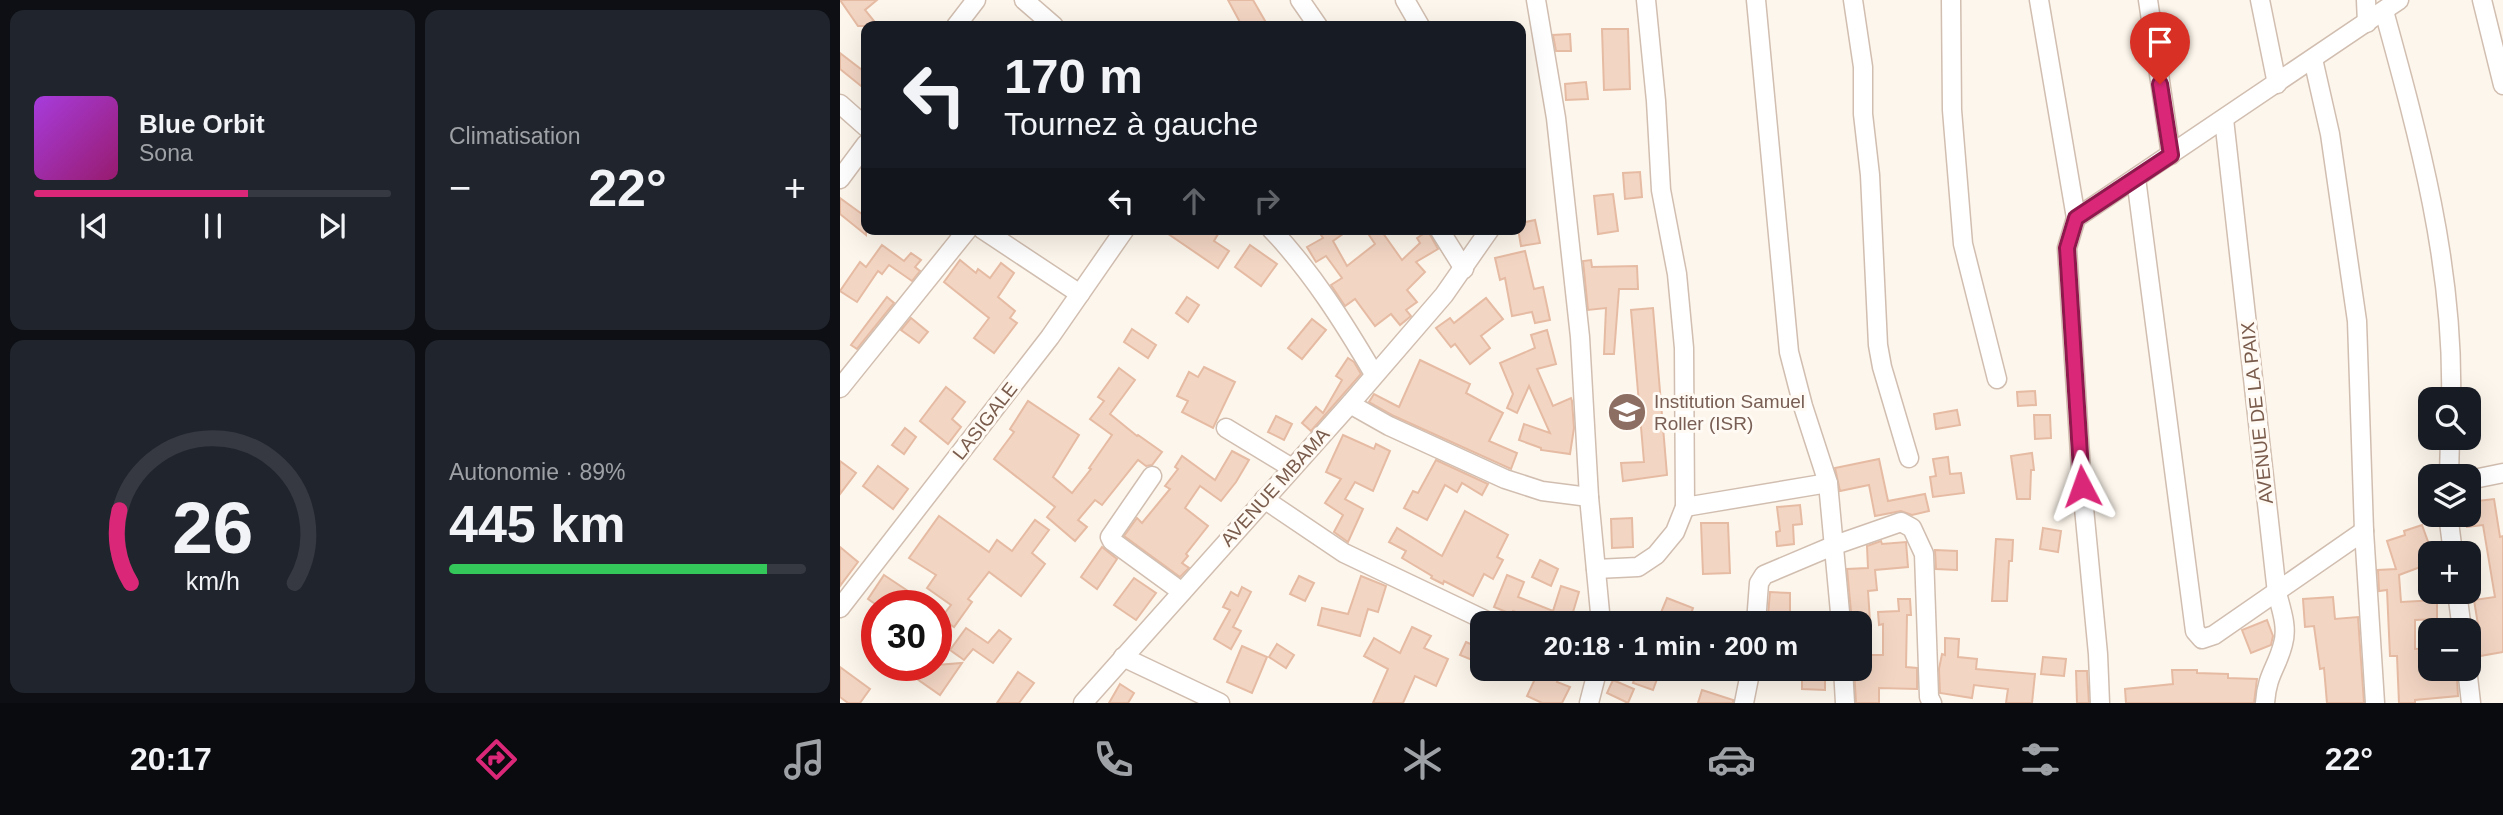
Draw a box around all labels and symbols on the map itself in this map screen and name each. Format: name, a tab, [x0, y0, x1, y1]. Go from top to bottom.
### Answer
pin	[2130, 12.0, 2190, 84]
street label: AVENUE DE LA PAIX	[2237, 321, 2277, 505]
street label: LASIGALE	[948, 378, 1022, 464]
school or university icon: Institution Samuel Roller (ISR)	[1606, 391, 1648, 433]
place label: Institution Samuel Roller (ISR)	[1654, 391, 1805, 434]
street label: AVENUE MBAMA	[1216, 423, 1334, 550]
position arrow	[2045, 449, 2119, 523]
speed limit sign: 30	[861, 590, 952, 681]

